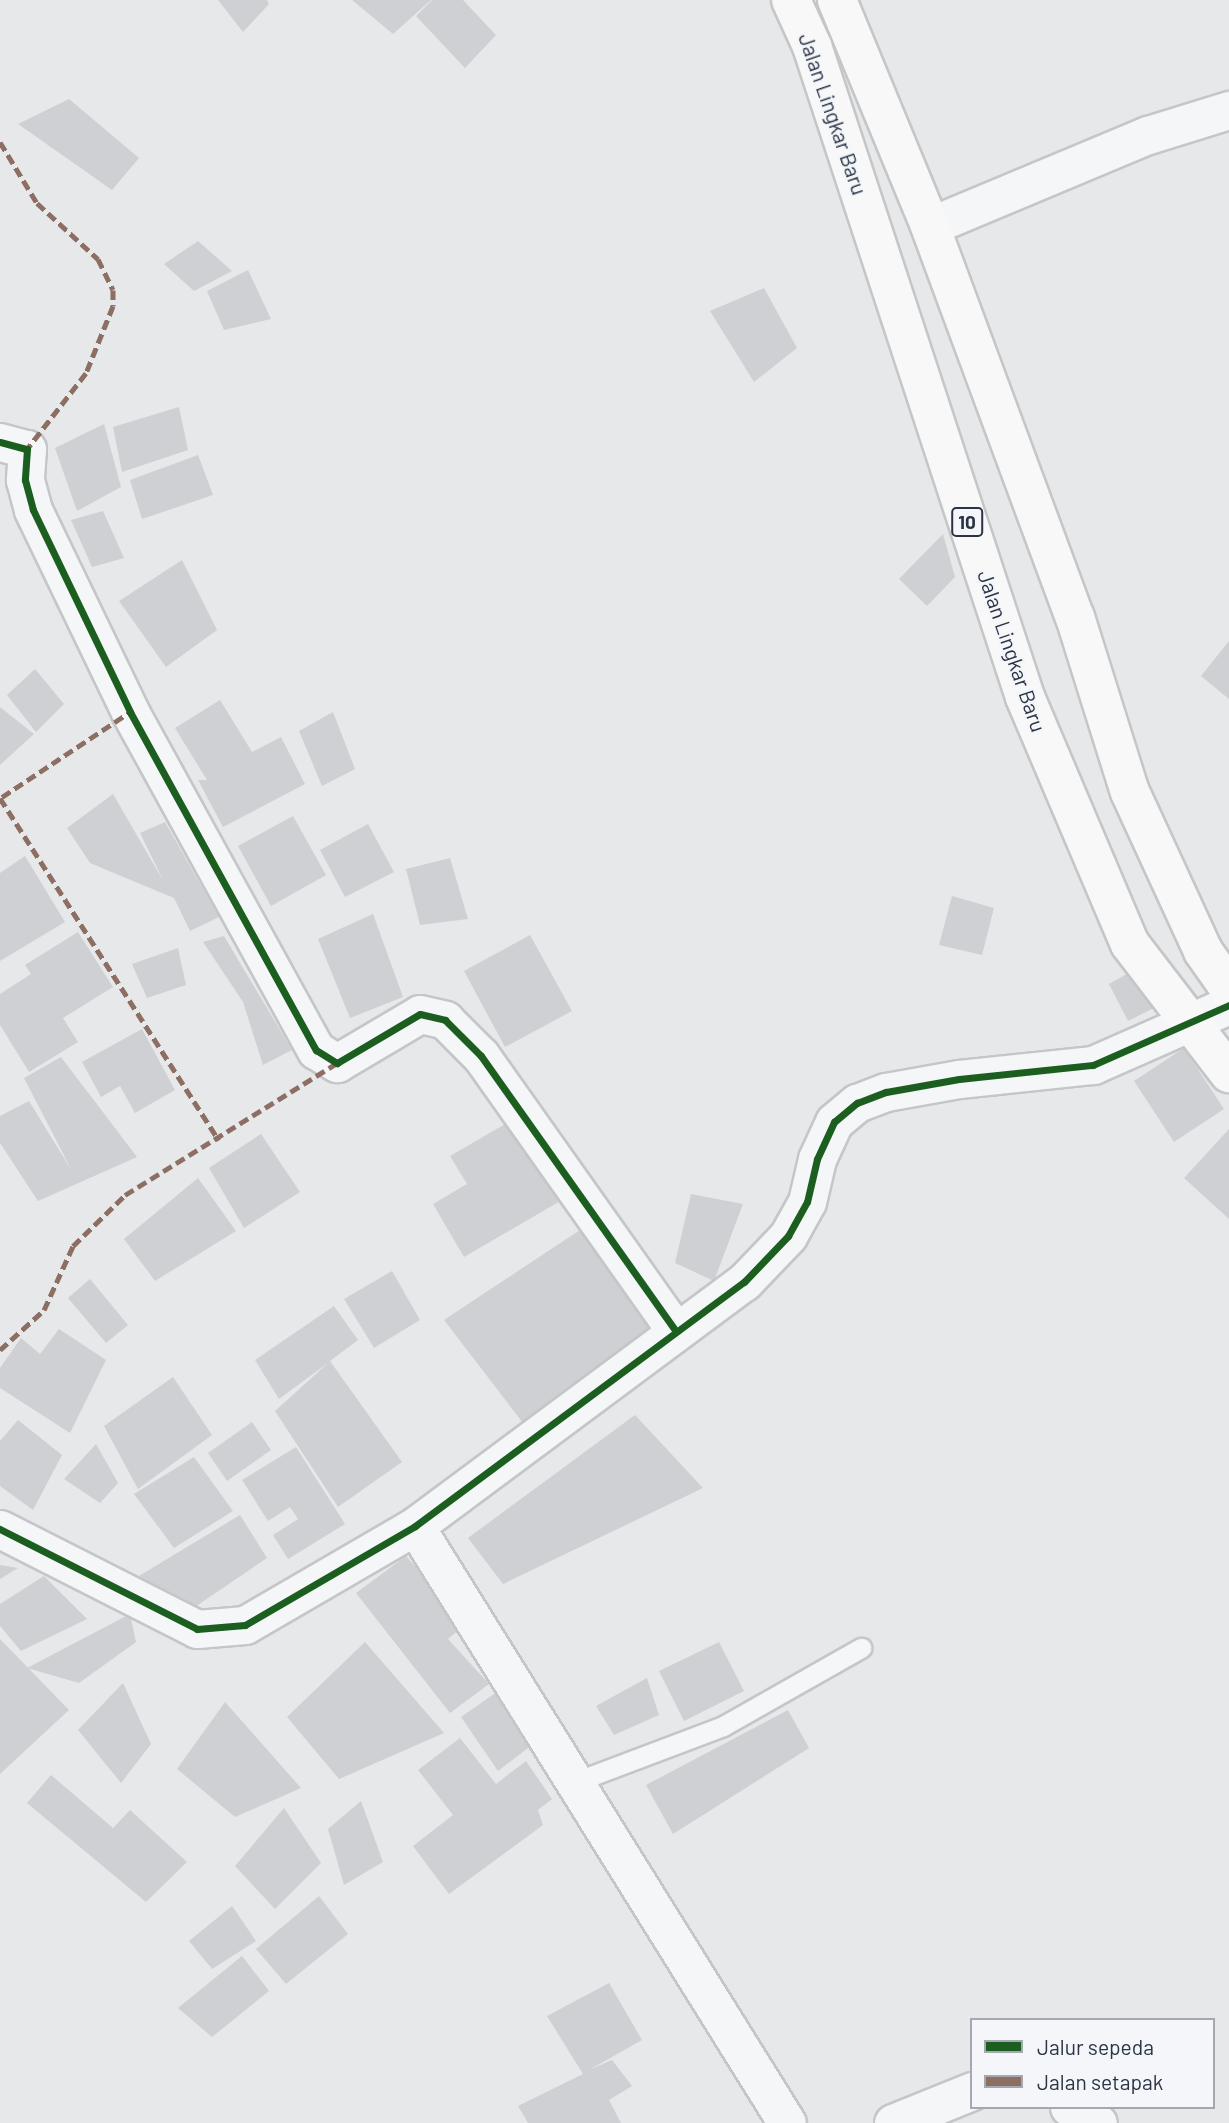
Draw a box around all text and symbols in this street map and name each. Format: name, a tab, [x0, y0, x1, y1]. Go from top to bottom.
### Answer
street label: Jalan Lingkar Baru	[794, 30, 872, 198]
road number: 10	[950, 506, 984, 538]
street label: Jalan Lingkar Baru	[973, 567, 1051, 735]
legend	[970, 2018, 1215, 2109]
text: Jalur sepeda	[1037, 2034, 1154, 2059]
text: Jalan setapak	[1037, 2069, 1163, 2094]

